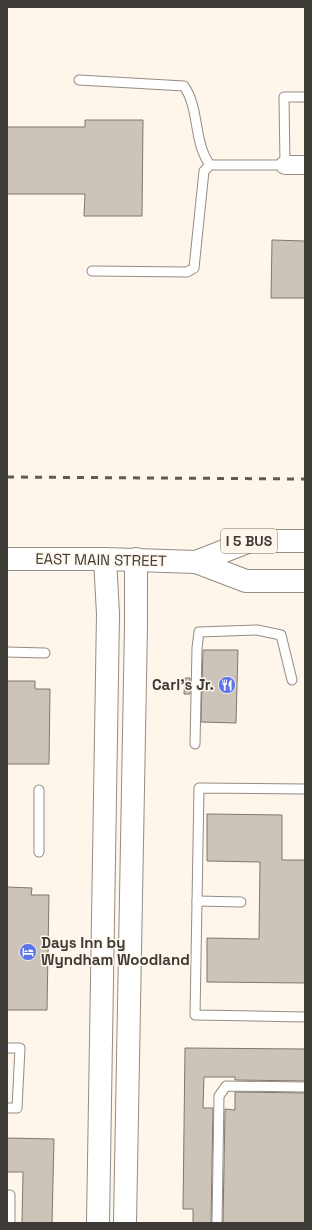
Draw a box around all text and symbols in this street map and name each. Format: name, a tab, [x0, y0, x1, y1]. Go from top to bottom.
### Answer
road number: I 5 BUS	[221, 529, 277, 553]
street label: EAST MAIN STREET	[35, 549, 167, 570]
place label: Carl's Jr.	[152, 675, 214, 694]
restaurant icon: Carl's Jr.	[217, 675, 237, 695]
place label: Days Inn by Wyndham Woodland	[41, 933, 190, 969]
hotel icon: Days Inn by Wyndham Woodland	[18, 942, 38, 962]

